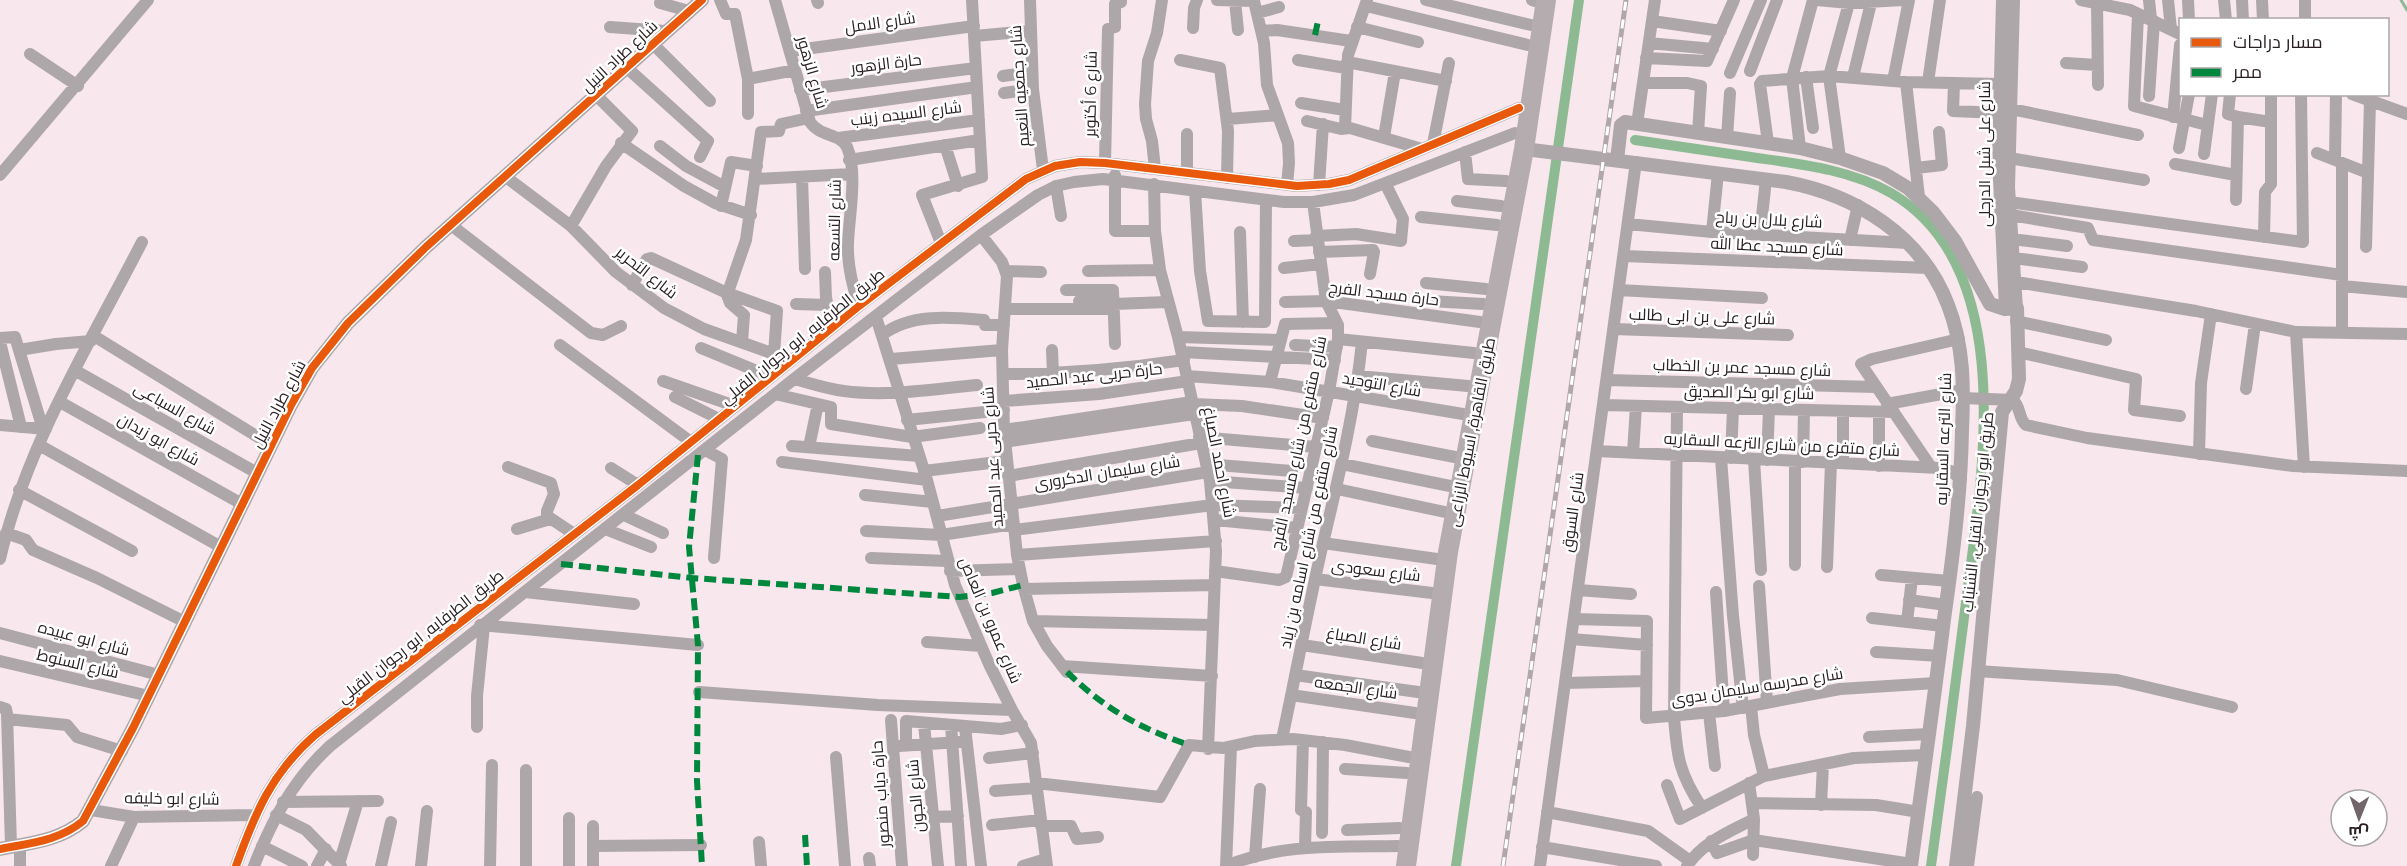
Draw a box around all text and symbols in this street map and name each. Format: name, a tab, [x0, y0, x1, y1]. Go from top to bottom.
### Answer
street label: شارع الامل	[843, 8, 917, 39]
street label: شارع طراد النيل	[577, 16, 663, 98]
legend	[2179, 18, 2389, 96]
street label: شارع جمعيه النعيم	[1006, 24, 1035, 147]
text: مسار دراجات	[2233, 31, 2323, 53]
street label: شارع الزهور	[791, 33, 832, 111]
street label: حارة الزهور	[849, 50, 922, 77]
street label: شارع 6 أكتوبر	[1080, 51, 1103, 138]
text: ممر	[2232, 61, 2262, 83]
street label: شارع على شبل الدرجلى	[1975, 81, 1996, 227]
street label: شارع السيده زينب	[849, 97, 963, 132]
street label: شارع التسعه	[824, 179, 847, 261]
street label: شارع بلال بن رباح	[1715, 207, 1823, 234]
street label: شارع مسجد عطا الله	[1710, 233, 1844, 261]
street label: شارع التحرير	[610, 242, 681, 304]
street label: طريق الطرفايه, ابو رجوان القبلي	[716, 264, 891, 412]
street label: حارة مسجد الفرج	[1328, 277, 1440, 312]
street label: شارع على بن ابى طالب	[1628, 304, 1775, 331]
street label: شارع متفرع من شارع مسجد الفرج	[1266, 334, 1332, 552]
street label: طريق القاهرة, اسيوط الزراعى	[1444, 336, 1500, 529]
street label: شارع مسجد عمر بن الخطاب	[1653, 355, 1831, 382]
street label: شارع طراد النيل	[247, 357, 311, 453]
street label: حارة حربى عبد الحميد	[1025, 359, 1163, 393]
street label: شارع التوحيد	[1341, 368, 1423, 403]
street label: شارع الترعه السقاريه	[1932, 372, 1957, 506]
street label: شارع السباعى	[130, 378, 219, 440]
street label: شارع ابو بكر الصديق	[1684, 382, 1814, 405]
street label: شارع حربى عبد الحميد	[978, 386, 1009, 528]
street label: شارع احمد الصباغ	[1197, 405, 1240, 520]
street label: شارع ابو زيدان	[114, 409, 203, 471]
street label: طريق ابو رجوان القبلي, الشنباب	[1958, 411, 2001, 614]
street label: شارع متفرع من شارع اسامه بن زياد	[1276, 424, 1343, 650]
street label: شارع متفرع من شارع الترعه السقاريه	[1663, 429, 1901, 462]
street label: شارع سليمان الدكرورى	[1033, 452, 1182, 495]
street label: شارع السوق	[1557, 471, 1590, 554]
street label: شارع عمرو بن العاص	[953, 554, 1026, 687]
street label: شارع سعودى	[1330, 556, 1422, 587]
street label: طريق الطرفايه, ابو رجوان القبلي	[333, 566, 510, 710]
street label: شارع ابو عبيده	[36, 617, 132, 662]
street label: شارع الصباغ	[1325, 623, 1403, 656]
street label: شارع السنوط	[34, 645, 121, 684]
street label: شارع مدرسه سليمان بدوى	[1670, 663, 1845, 711]
street label: شارع الجمعه	[1313, 672, 1399, 705]
street label: حارة دياب منصور	[867, 740, 894, 849]
street label: شارع الجون	[903, 758, 930, 833]
street label: شارع ابو خليفه	[124, 788, 220, 811]
north arrow	[2329, 788, 2389, 848]
text: ش	[2348, 823, 2369, 842]

